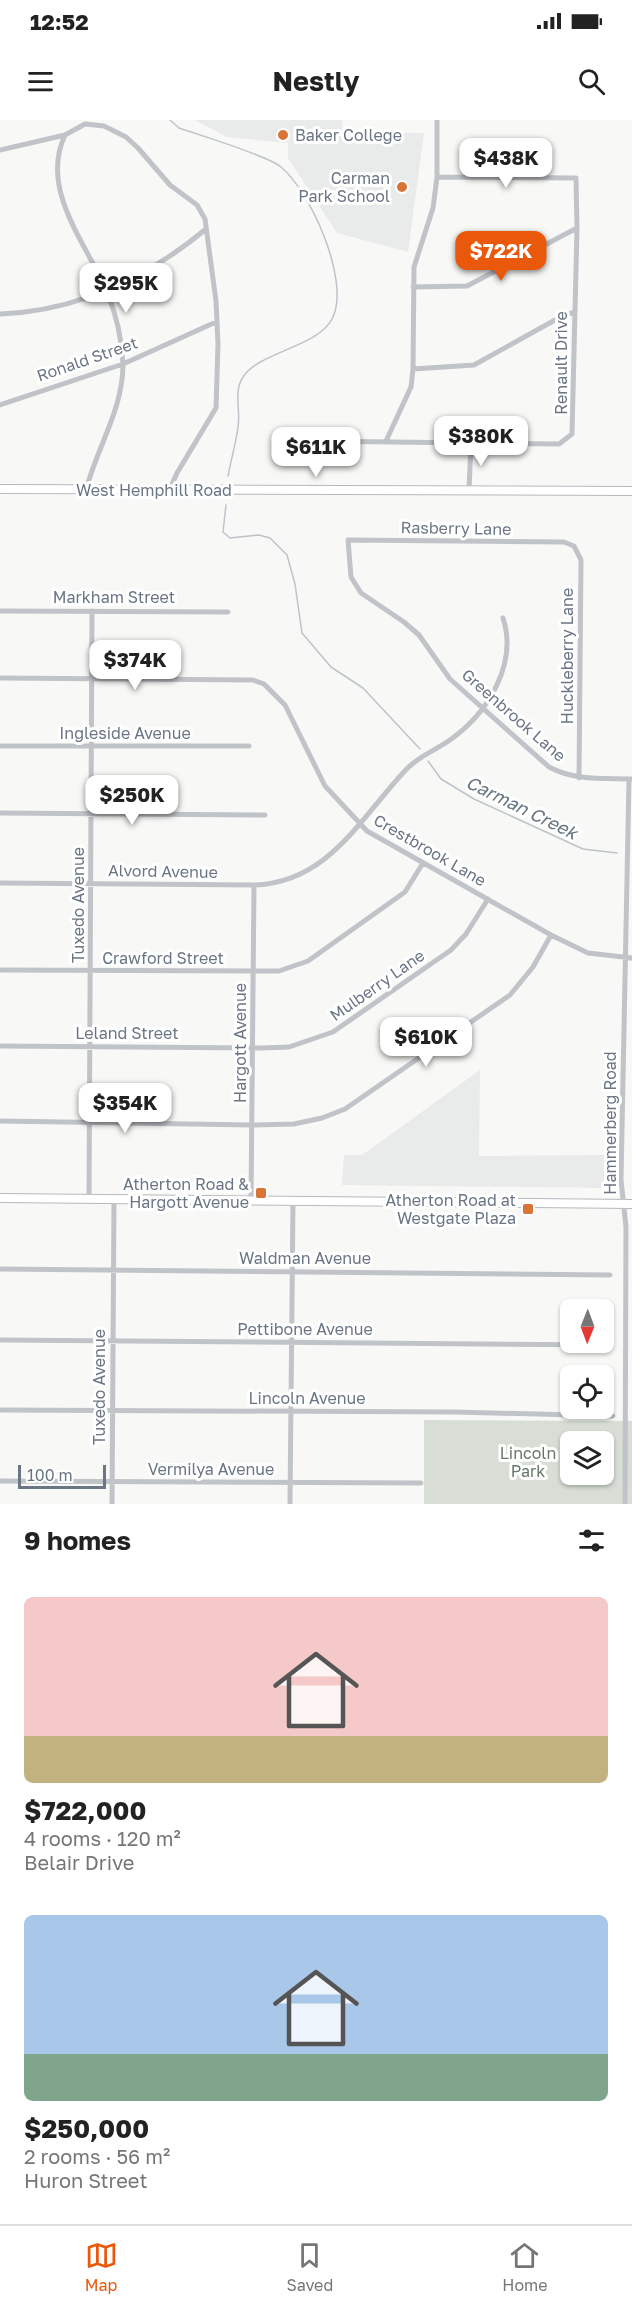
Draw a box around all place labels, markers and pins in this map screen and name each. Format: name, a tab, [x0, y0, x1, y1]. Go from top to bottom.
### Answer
place label: Baker College	[295, 125, 402, 145]
marker: Baker College	[276, 128, 290, 142]
pin: $438K	[464, 138, 548, 189]
place label: Carman Park School	[298, 168, 390, 206]
marker: Carman Park School	[395, 180, 409, 194]
pin: $722K	[459, 231, 543, 282]
pin: $295K	[84, 263, 168, 314]
pin: $380K	[439, 416, 523, 467]
pin: $611K	[274, 427, 358, 478]
pin: $374K	[93, 640, 177, 691]
pin: $250K	[90, 775, 174, 826]
pin: $610K	[384, 1017, 468, 1068]
pin: $354K	[83, 1083, 167, 1134]
place label: Atherton Road & Hargott Avenue	[123, 1174, 249, 1212]
marker: Atherton Road & Hargott Avenue	[254, 1186, 268, 1200]
place label: Atherton Road at Westgate Plaza	[386, 1190, 516, 1228]
marker: Atherton Road at Westgate Plaza	[521, 1202, 535, 1216]

